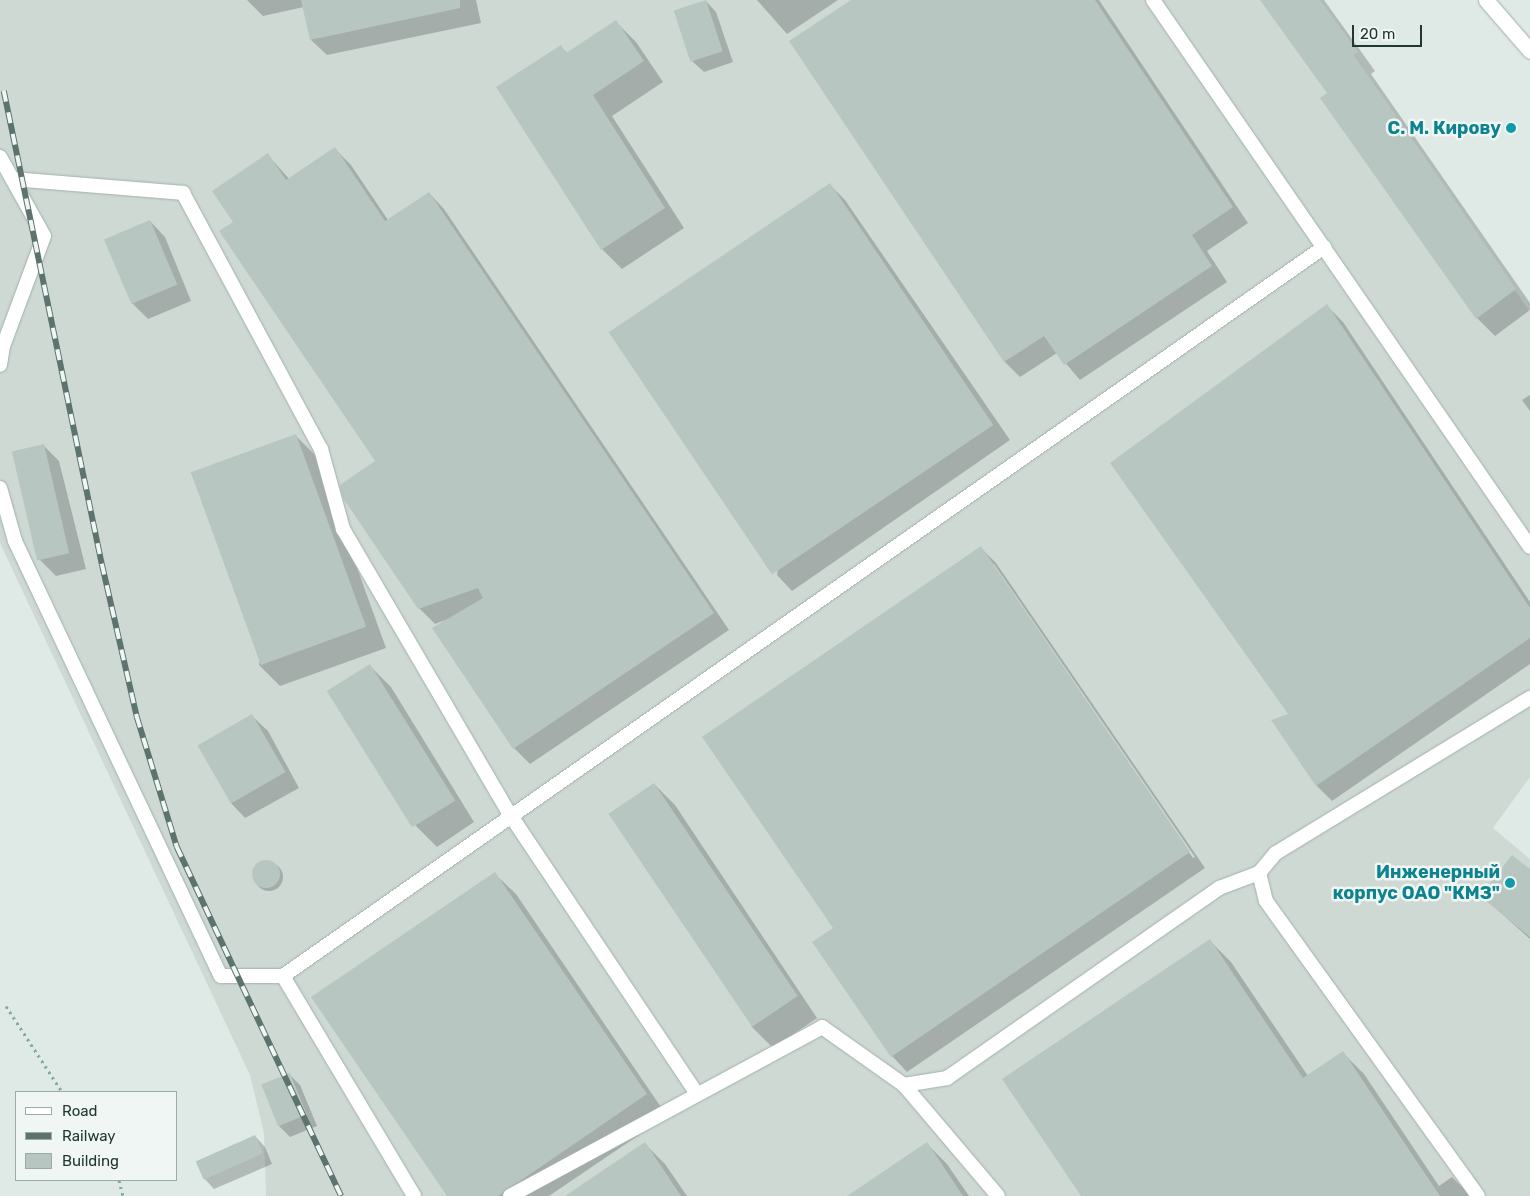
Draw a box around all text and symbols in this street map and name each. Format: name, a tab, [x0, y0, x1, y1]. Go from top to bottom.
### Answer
scale bar	[1355, 15, 1425, 47]
text: 20 m	[1360, 25, 1395, 43]
place label: С. М. Кирову	[1388, 117, 1501, 139]
marker: С. М. Кирову	[1505, 122, 1517, 134]
place label: Инженерный корпус ОАО "КМЗ"	[1333, 862, 1500, 904]
marker: Инженерный корпус ОАО "КМЗ"	[1504, 877, 1516, 889]
legend	[15, 1091, 178, 1181]
text: Road	[62, 1102, 98, 1120]
text: Railway	[62, 1127, 116, 1145]
text: Building	[62, 1152, 119, 1170]

